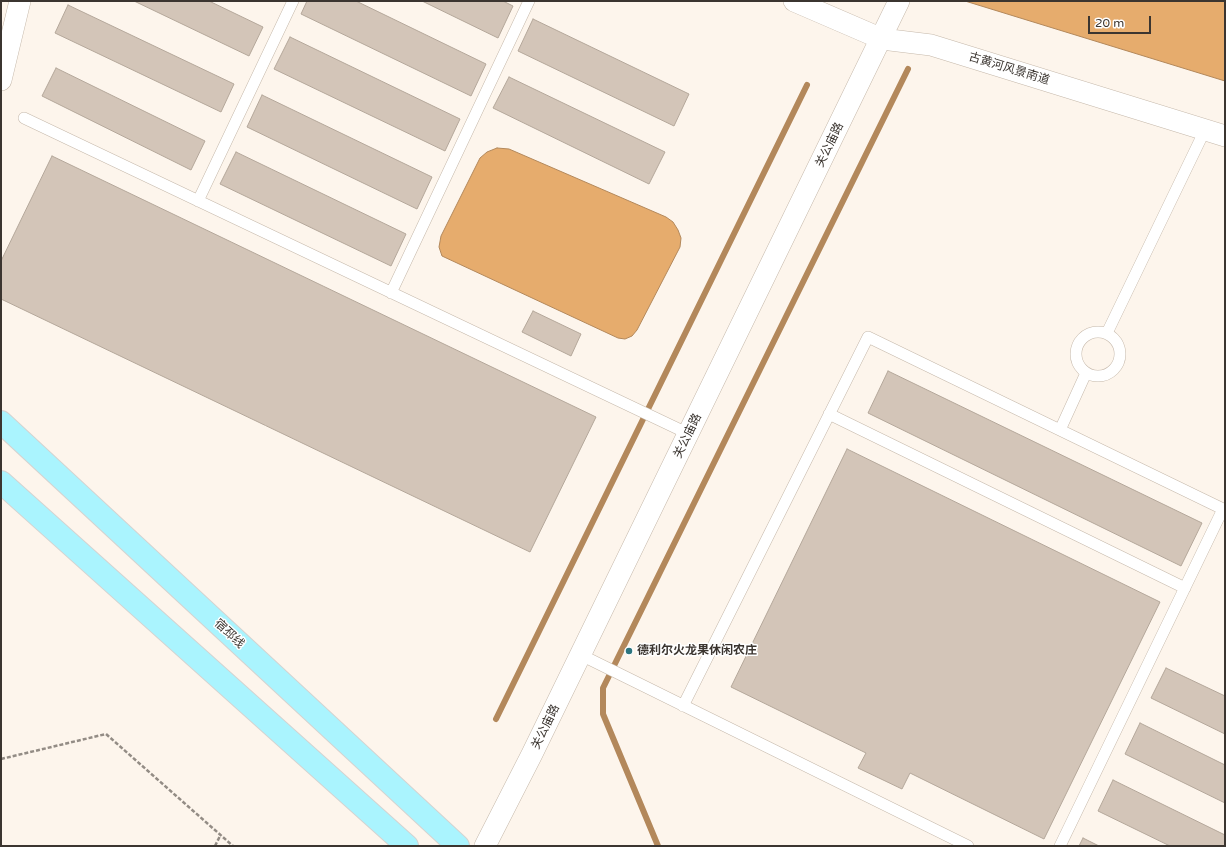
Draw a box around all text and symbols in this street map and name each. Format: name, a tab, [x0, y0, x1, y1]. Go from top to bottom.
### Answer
scale bar	[1090, 8, 1153, 34]
text: 20 m	[1095, 16, 1124, 30]
street label: 古黄河风景南道	[967, 50, 1051, 88]
street label: 关公庙路	[813, 120, 847, 170]
street label: 关公庙路	[671, 411, 705, 461]
street label: 宿邳线	[211, 616, 247, 652]
place label: 德利尔火龙果休闲农庄	[637, 644, 757, 658]
marker: 德利尔火龙果休闲农庄	[624, 646, 634, 656]
street label: 关公庙路	[529, 702, 563, 752]

